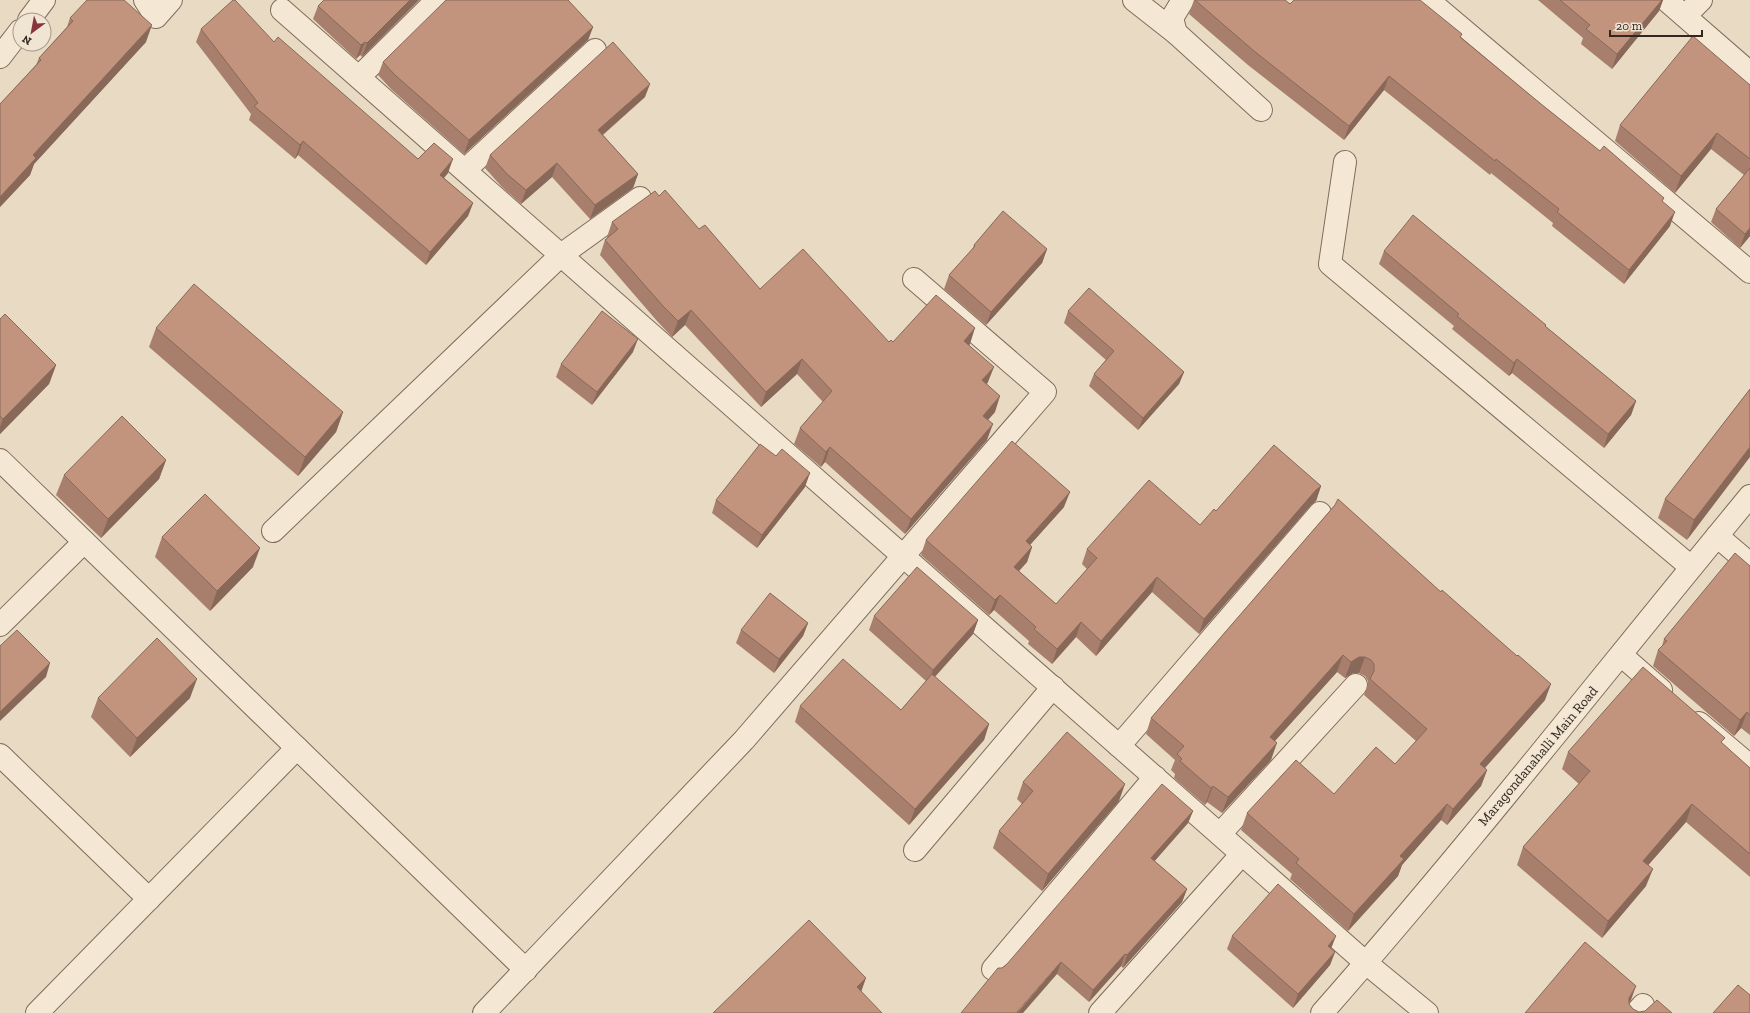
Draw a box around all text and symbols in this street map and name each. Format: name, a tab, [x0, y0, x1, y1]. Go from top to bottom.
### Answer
north arrow	[12, 12, 52, 52]
scale bar	[1610, 12, 1702, 38]
text: 20 m	[1616, 19, 1643, 33]
text: N	[19, 32, 34, 48]
street label: Maragondanahalli Main Road	[1475, 682, 1602, 829]

